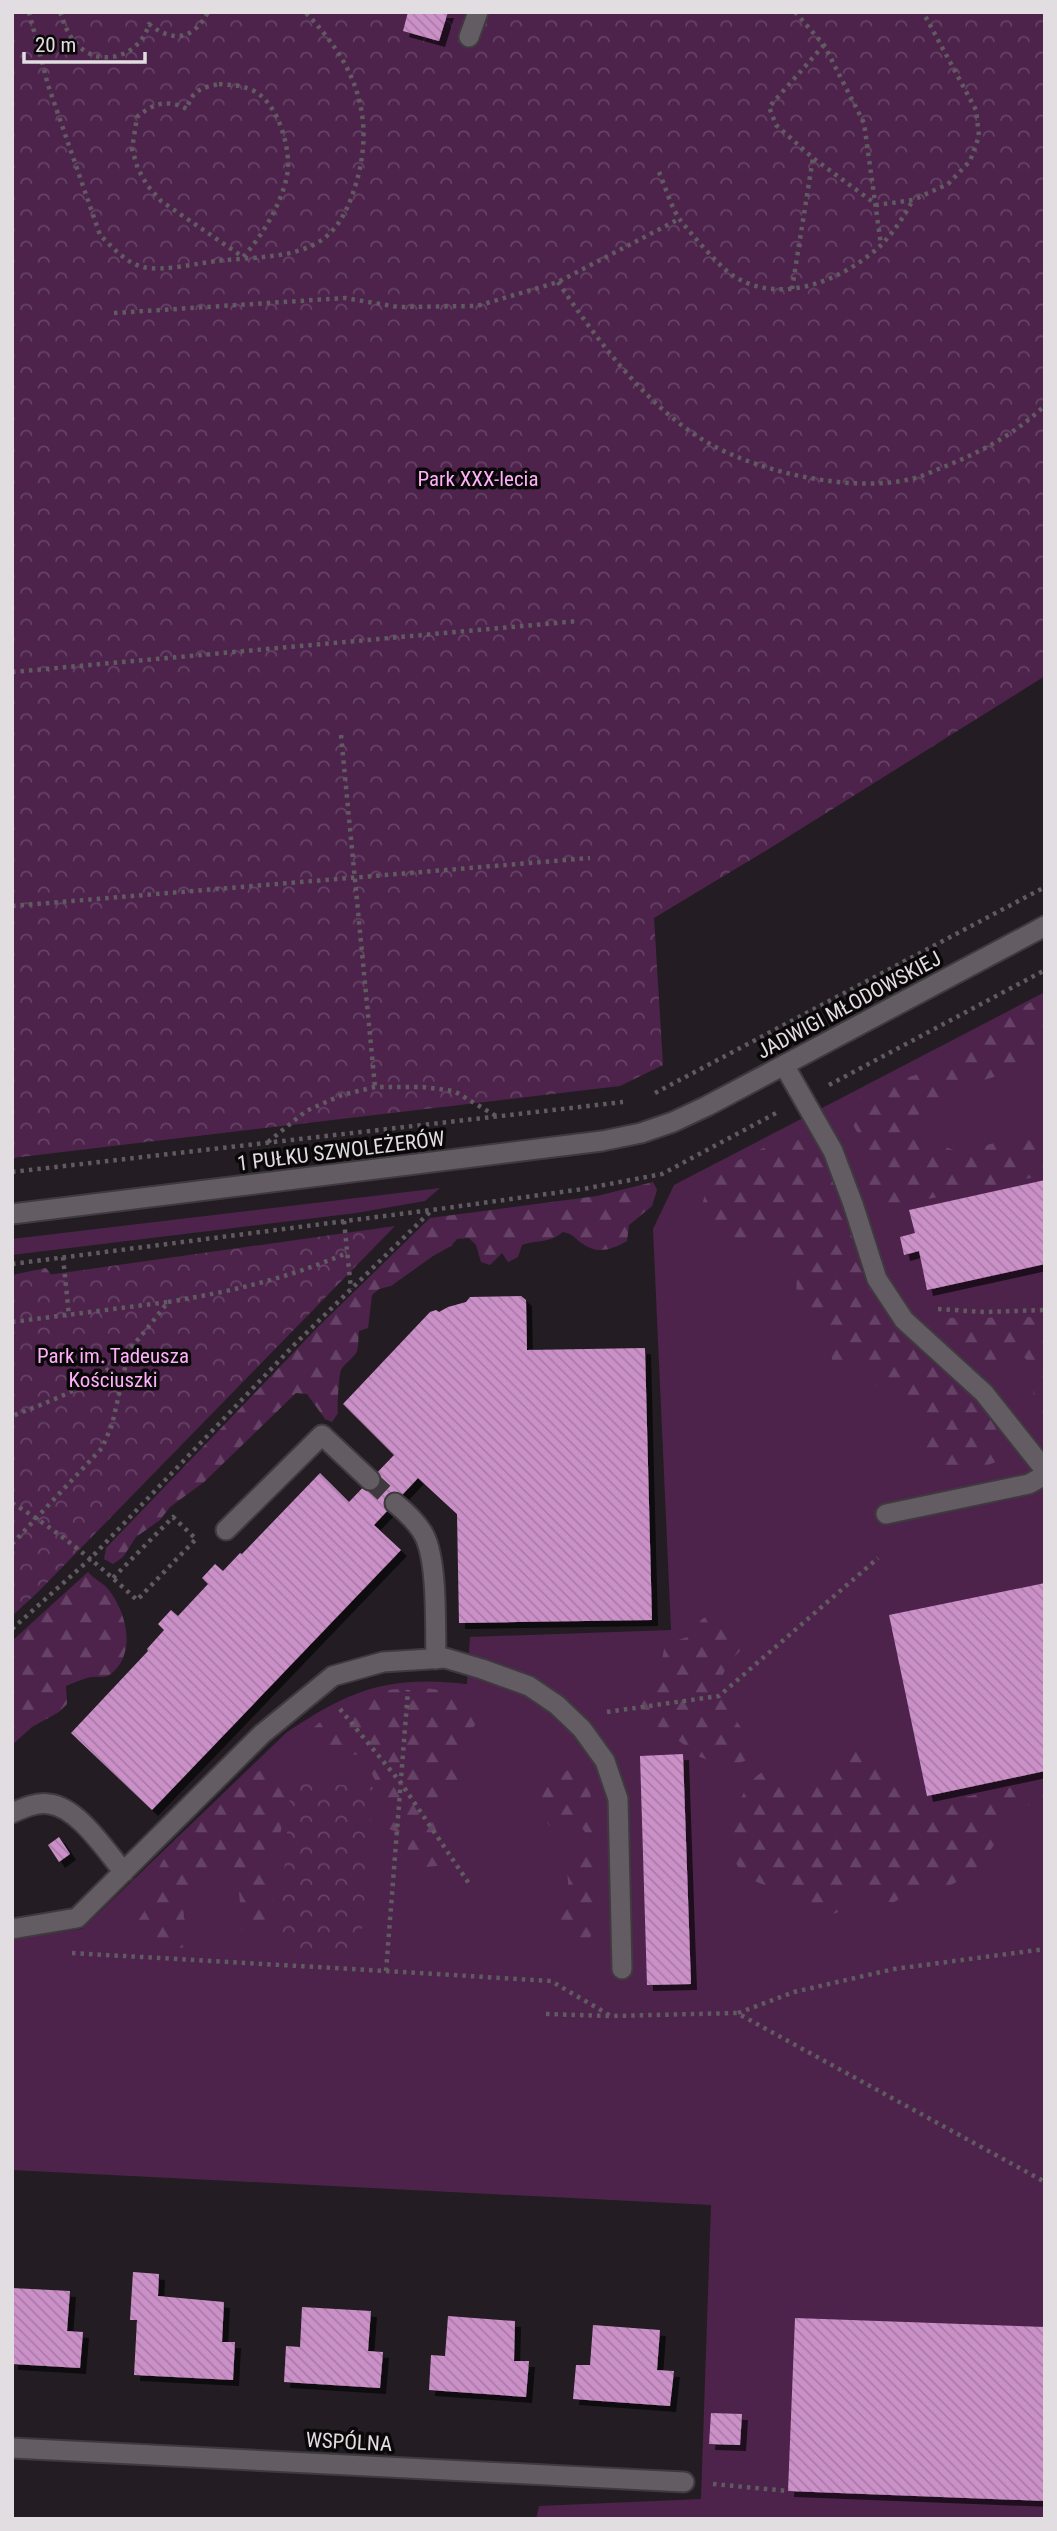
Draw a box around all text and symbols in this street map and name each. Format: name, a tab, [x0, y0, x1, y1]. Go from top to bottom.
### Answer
scale bar	[24, 21, 145, 65]
text: 20 m	[35, 33, 76, 57]
park label: Park XXX-lecia	[418, 467, 538, 491]
street label: JADWIGI MŁODOWSKIEJ	[753, 946, 945, 1064]
street label: 1 PUŁKU SZWOLEŻERÓW	[236, 1126, 446, 1176]
park label: Park im. Tadeusza Kościuszki	[37, 1344, 189, 1392]
street label: WSPÓLNA	[305, 2428, 393, 2456]

